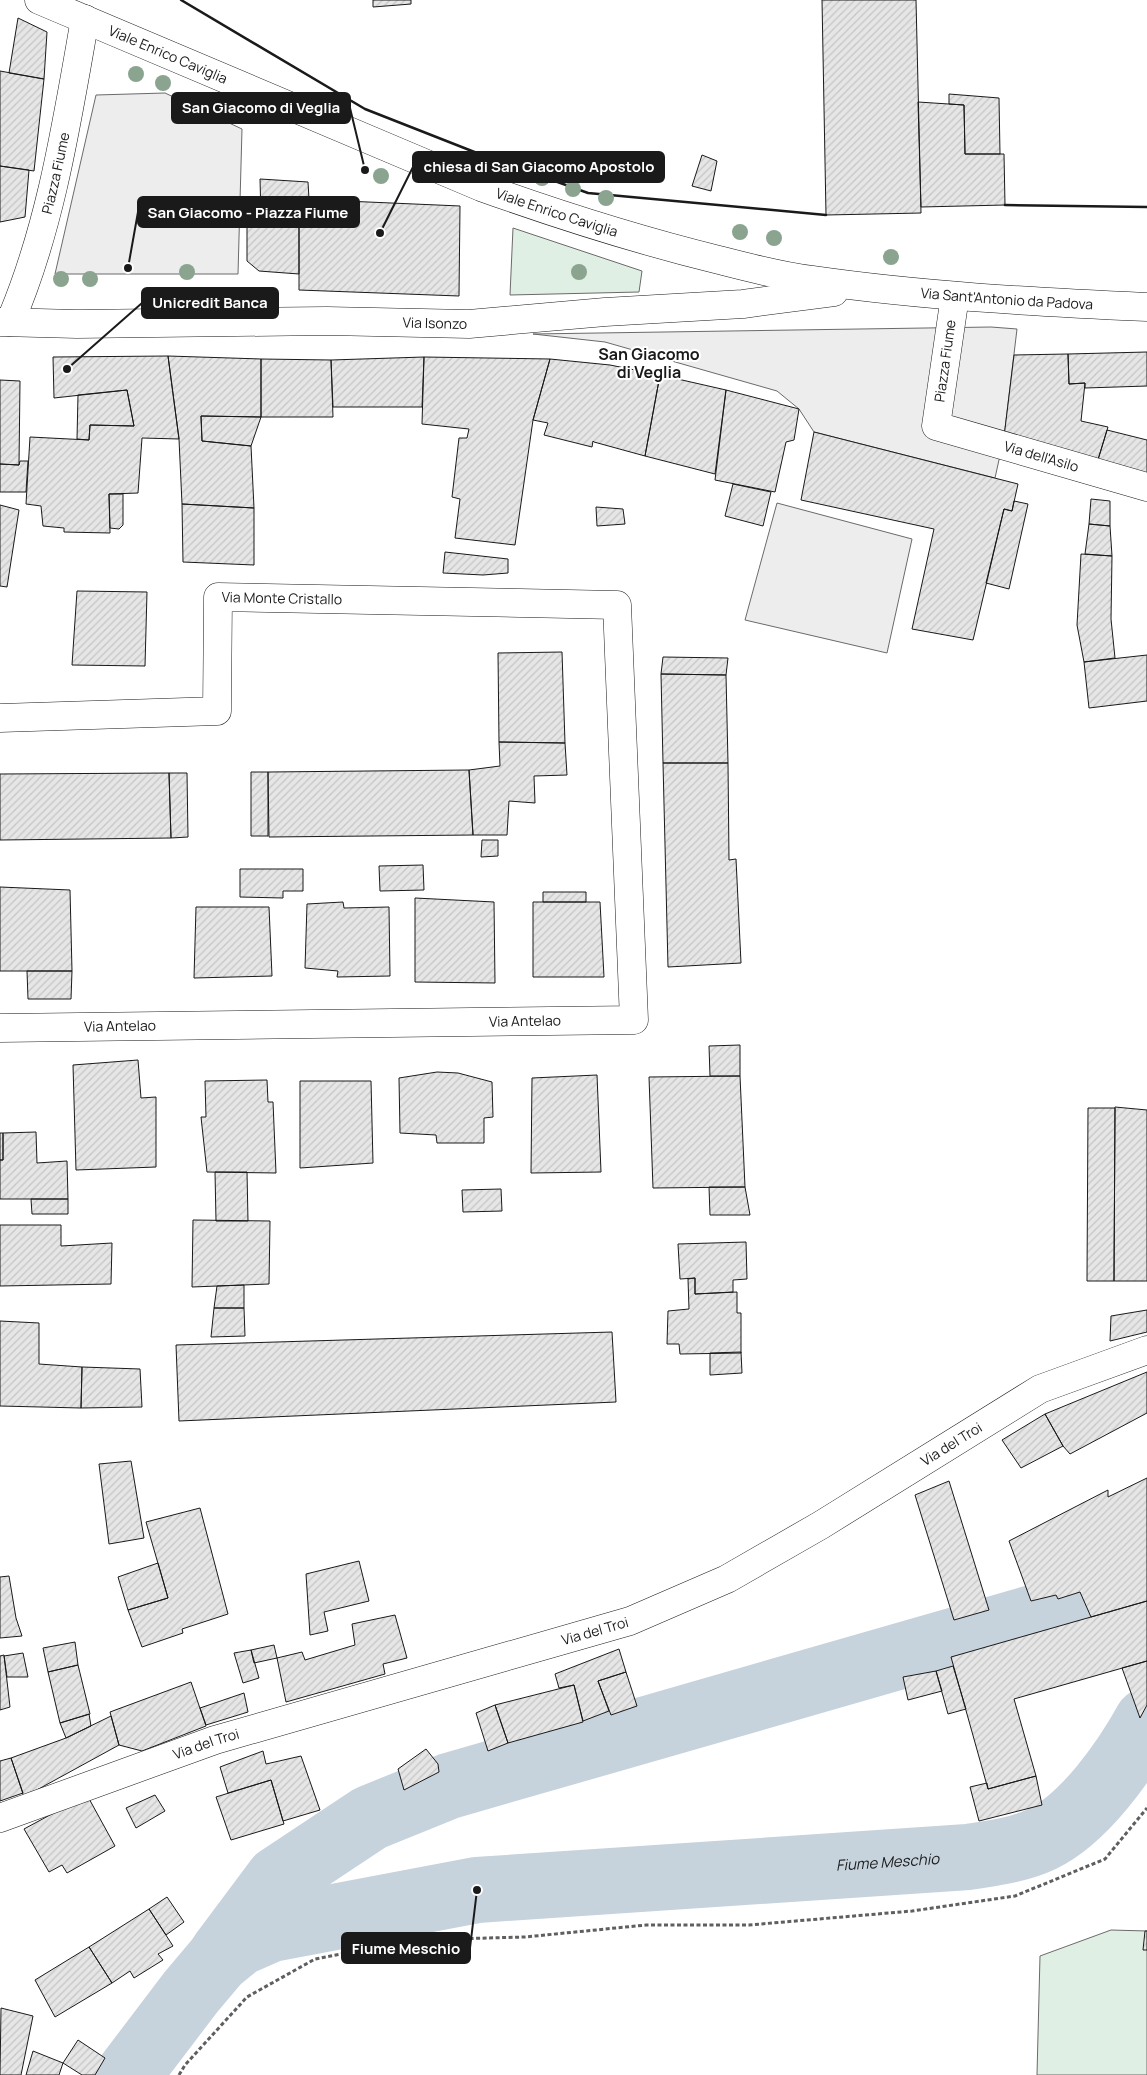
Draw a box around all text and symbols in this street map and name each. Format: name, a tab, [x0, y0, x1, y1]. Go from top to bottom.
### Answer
street label: Viale Enrico Caviglia	[106, 21, 230, 88]
callout: San Giacomo di Veglia	[172, 93, 350, 123]
text: San Giacomo di Veglia	[182, 97, 340, 118]
street label: Piazza Fiume	[37, 131, 73, 216]
callout: chiesa di San Giacomo Apostolo	[413, 152, 664, 182]
text: chiesa di San Giacomo Apostolo	[424, 156, 654, 177]
street label: Viale Enrico Caviglia	[493, 183, 620, 241]
callout: San Giacomo - Piazza Fiume	[138, 197, 359, 227]
text: San Giacomo - Piazza Fiume	[148, 202, 348, 223]
street label: Via Sant'Antonio da Padova	[920, 283, 1094, 313]
callout: Unicredit Banca	[142, 288, 278, 318]
text: Unicredit Banca	[152, 292, 268, 313]
street label: Via Isonzo	[403, 313, 467, 333]
street label: Piazza Fiume	[929, 318, 960, 403]
district label: San Giacomo di Veglia	[598, 343, 700, 383]
street label: Via dell'Asilo	[1002, 436, 1081, 476]
street label: Via Monte Cristallo	[221, 587, 342, 608]
street label: Via Antelao	[489, 1010, 561, 1031]
street label: Via Antelao	[84, 1015, 156, 1036]
street label: Via del Troi	[917, 1417, 985, 1470]
street label: Via del Troi	[559, 1612, 631, 1649]
street label: Via del Troi	[170, 1724, 241, 1763]
water label: Fiume Meschio	[835, 1848, 941, 1876]
callout: Fiume Meschio	[342, 1933, 470, 1963]
text: Fiume Meschio	[352, 1938, 460, 1959]

